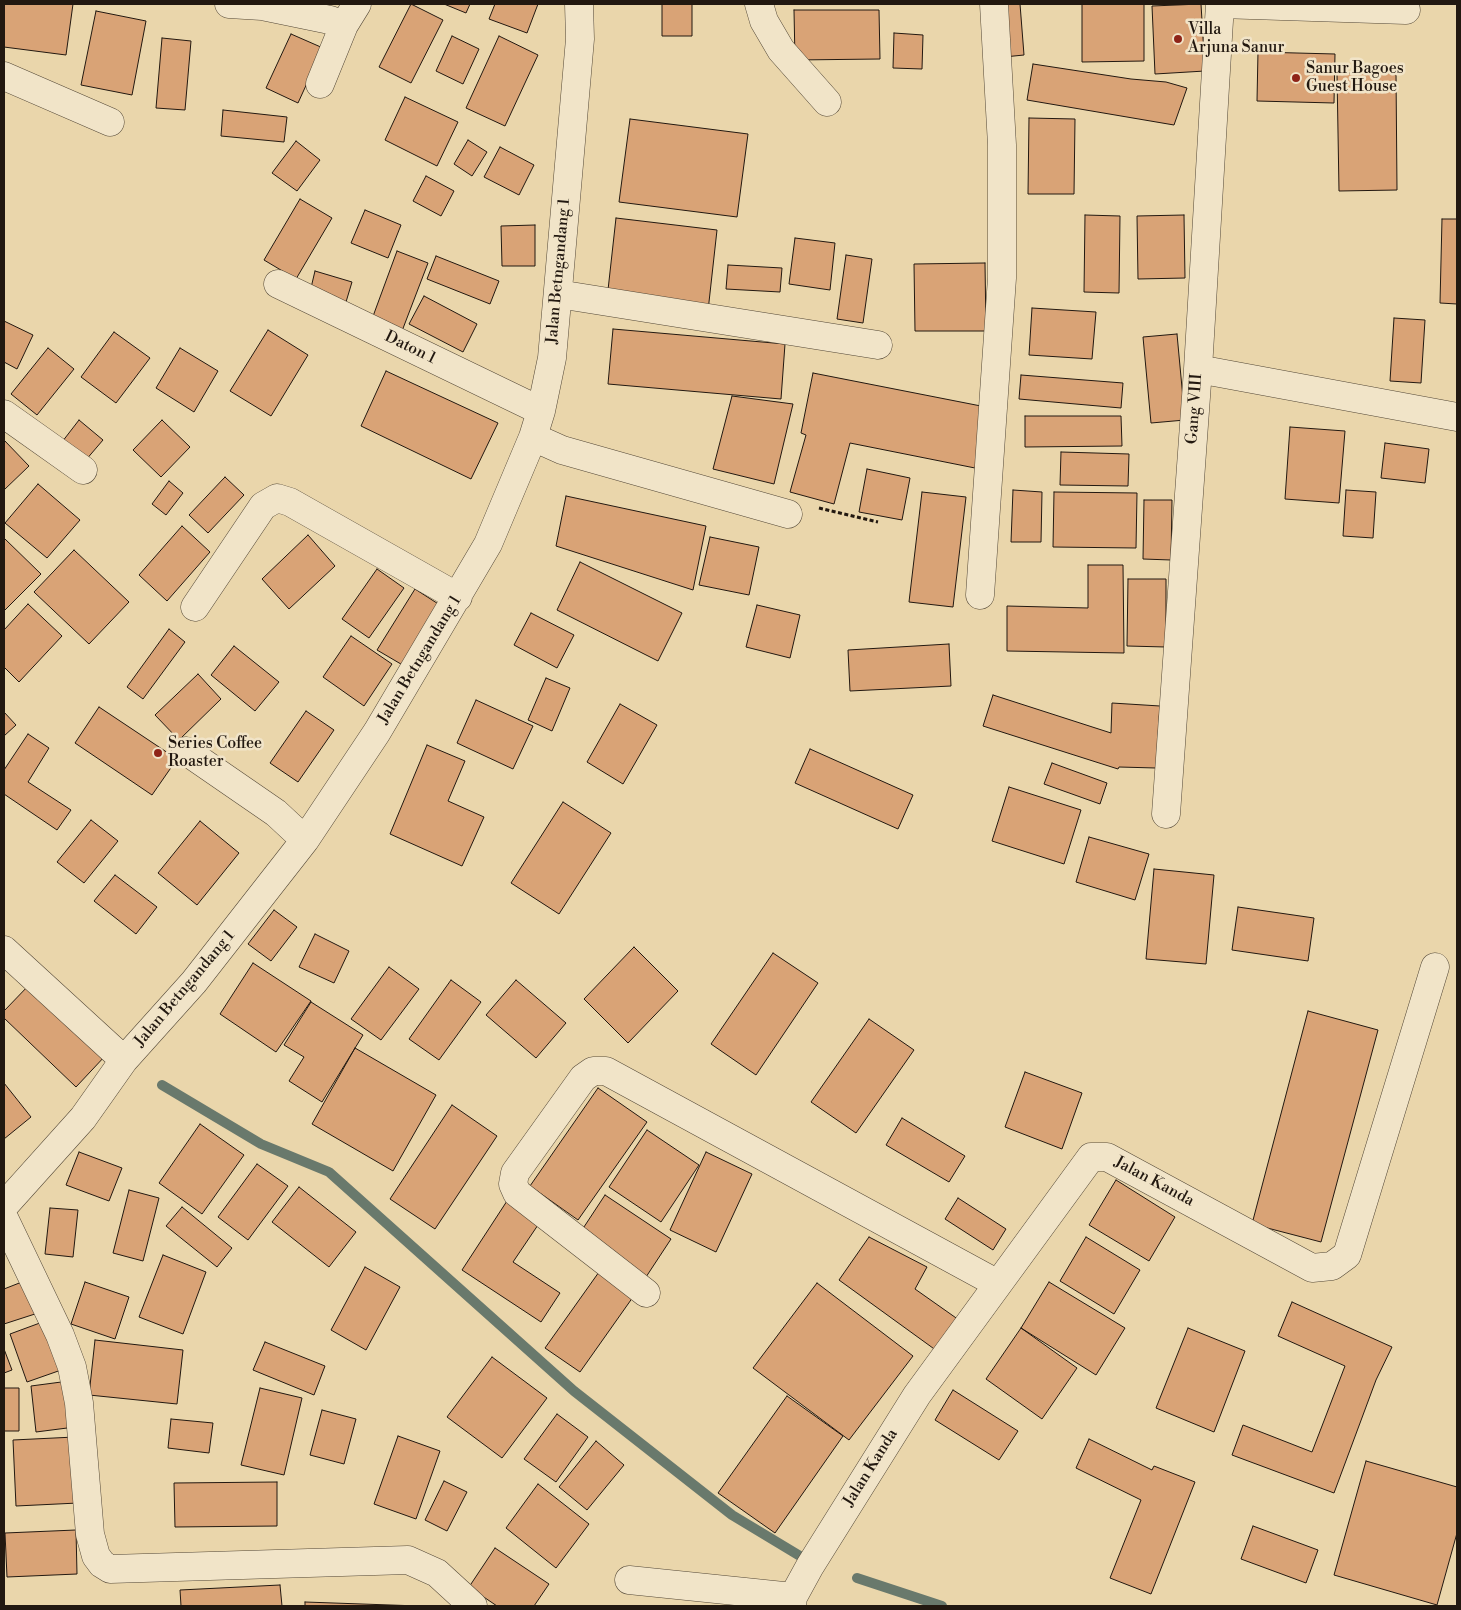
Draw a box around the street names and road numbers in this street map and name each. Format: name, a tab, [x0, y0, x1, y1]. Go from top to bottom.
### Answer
street label: Jalan Betngandang 1	[543, 197, 575, 345]
street label: Daton 1	[381, 327, 439, 369]
street label: Gang VIII	[1183, 373, 1207, 445]
street label: Jalan Betngandang 1	[374, 592, 466, 728]
street label: Jalan Betngandang 1	[131, 927, 239, 1051]
street label: Jalan Kanda	[1111, 1153, 1197, 1211]
street label: Jalan Kanda	[840, 1426, 902, 1510]

